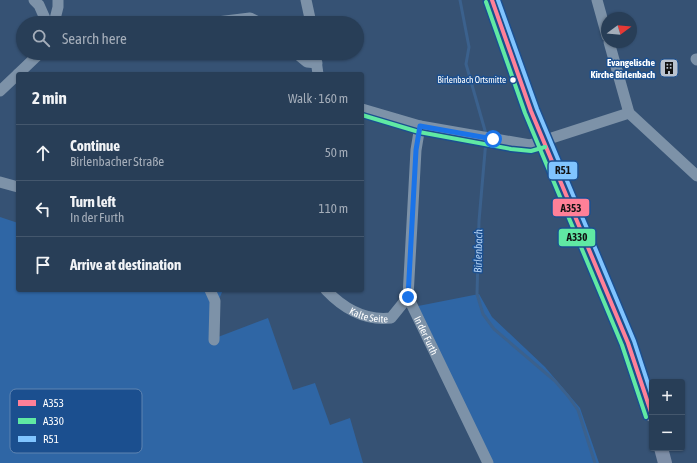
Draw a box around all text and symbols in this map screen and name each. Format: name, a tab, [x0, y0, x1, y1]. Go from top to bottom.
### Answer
north arrow	[601, 12, 637, 48]
search box	[16, 16, 364, 60]
icon: search	[30, 27, 52, 49]
text: Search here	[62, 30, 127, 47]
place label: Evangelische Kirche Birlenbach	[591, 57, 655, 80]
building icon: Evangelische Kirche Birlenbach	[658, 57, 680, 79]
place label: Birlenbach Ortsmitte	[438, 75, 506, 85]
marker: Birlenbach Ortsmitte	[508, 75, 518, 85]
text: 2 min	[32, 88, 67, 108]
text: Walk · 160 m	[288, 91, 348, 106]
route start	[484, 130, 502, 148]
text: Continue	[70, 137, 120, 154]
icon: ahead	[32, 142, 54, 164]
text: 50 m	[325, 145, 348, 160]
text: Birlenbacher Straße	[70, 154, 164, 169]
line badge: R51	[548, 161, 578, 180]
text: R51	[555, 164, 571, 176]
text: Turn left	[70, 193, 116, 210]
icon: left	[32, 198, 54, 220]
line badge: A353	[552, 198, 590, 217]
text: 110 m	[319, 201, 348, 216]
text: A353	[560, 202, 581, 214]
text: In der Furth	[70, 210, 124, 225]
water label: Birlenbach	[472, 228, 484, 273]
line badge: A330	[558, 228, 596, 247]
text: A330	[566, 231, 587, 243]
icon: arrive	[32, 254, 54, 276]
text: Arrive at destination	[70, 256, 181, 273]
route end	[399, 288, 417, 306]
street label: Kalte Seite	[348, 305, 389, 324]
street label: In der Furth	[412, 314, 441, 357]
map controls	[649, 379, 685, 451]
button: +	[649, 379, 685, 415]
legend	[10, 389, 142, 453]
text: A353	[43, 397, 64, 409]
text: A330	[43, 415, 64, 427]
button: −	[649, 415, 685, 451]
text: R51	[43, 433, 59, 445]

